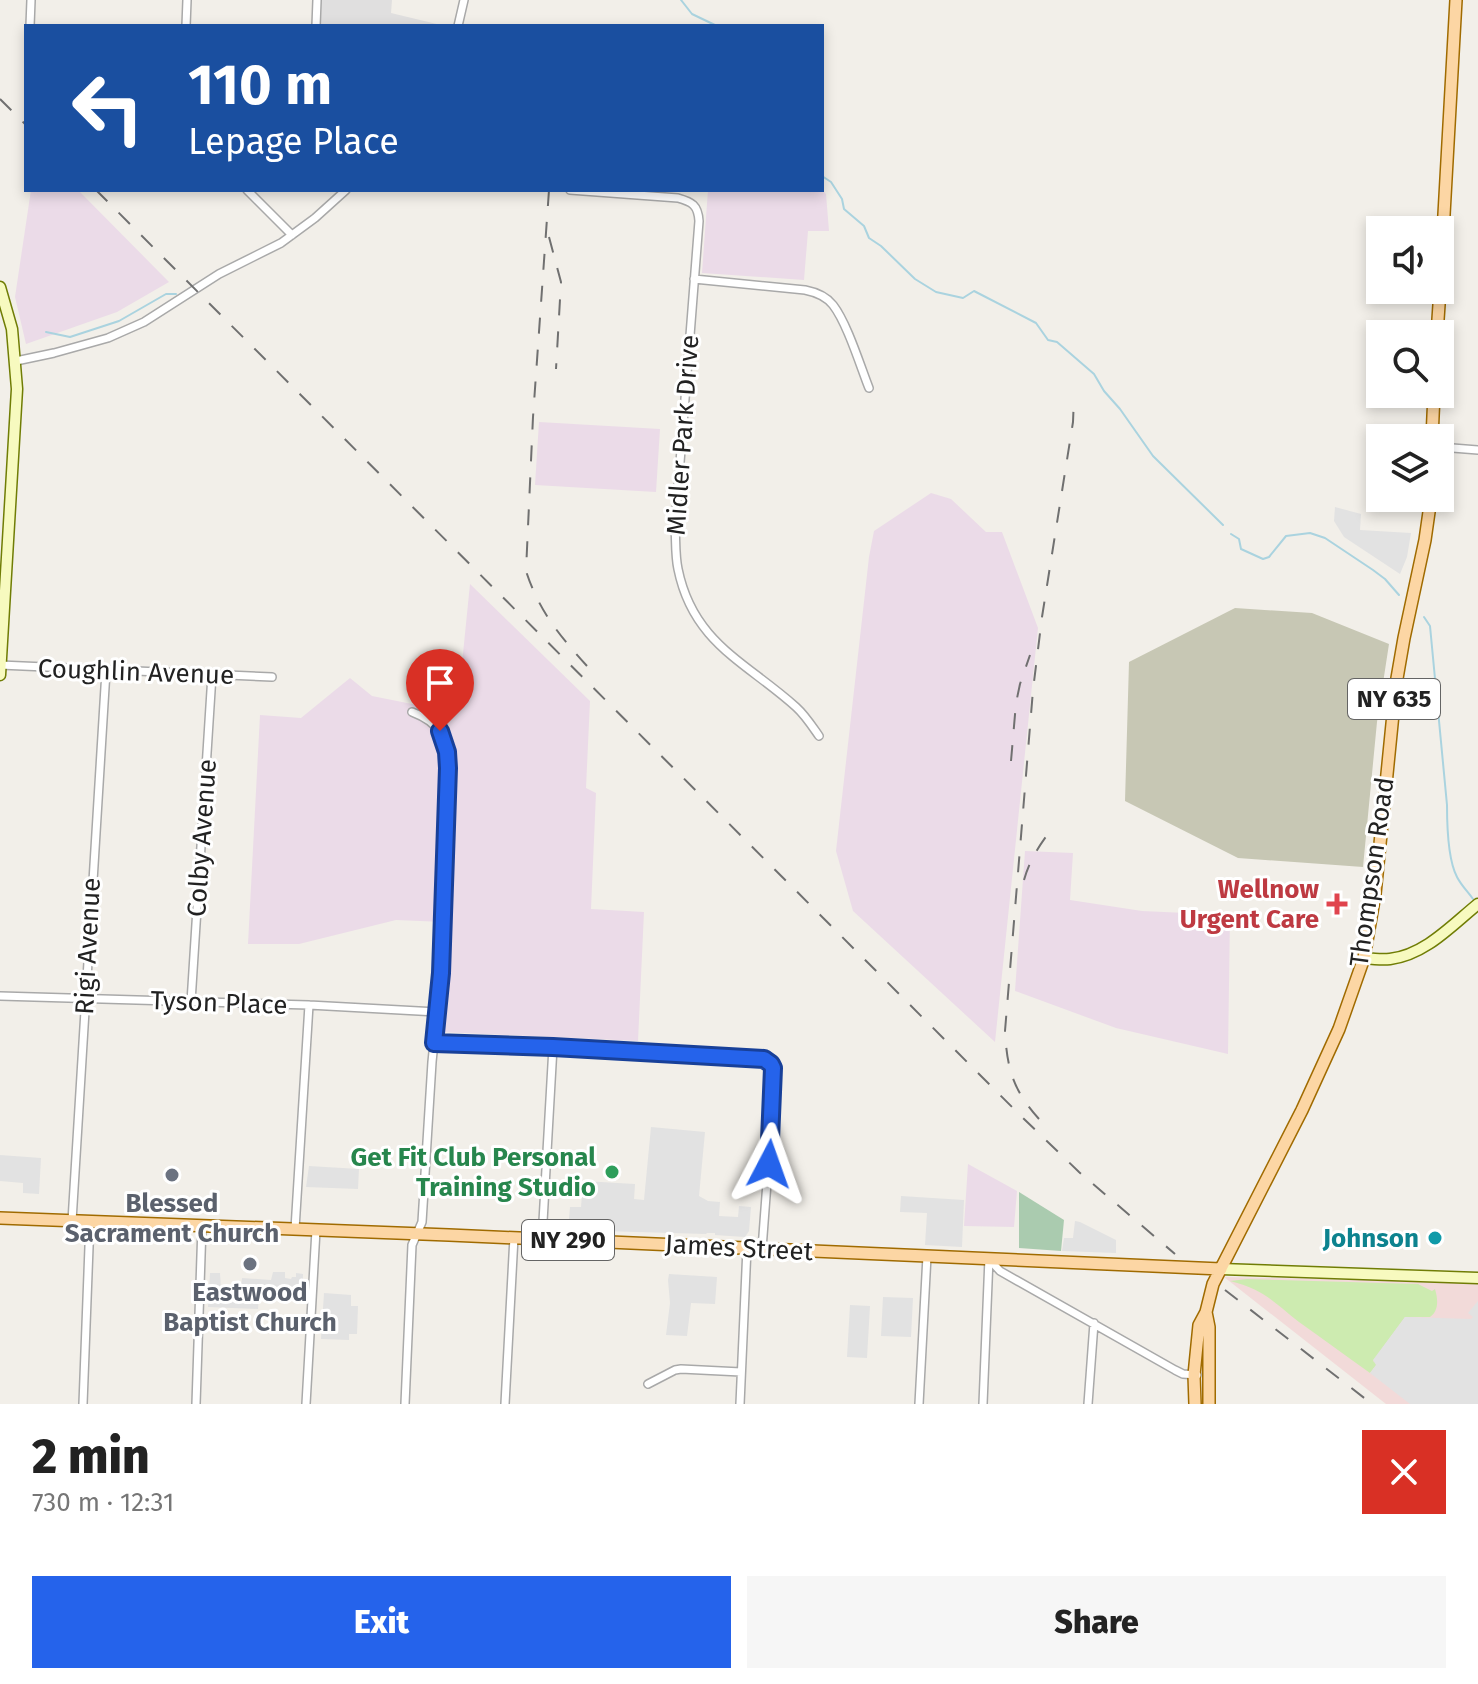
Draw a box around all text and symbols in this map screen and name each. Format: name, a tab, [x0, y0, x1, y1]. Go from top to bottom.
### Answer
text: 110 m	[188, 52, 332, 119]
icon: left	[56, 56, 160, 160]
text: Lepage Place	[188, 120, 399, 164]
map controls	[1366, 216, 1454, 512]
button: sound	[1366, 216, 1454, 304]
button: search	[1366, 320, 1454, 408]
street label: Midler Park Drive	[661, 334, 705, 536]
button: layers	[1366, 424, 1454, 512]
pin	[406, 649, 474, 731]
street label: Coughlin Avenue	[37, 653, 235, 691]
icon: arrive	[418, 661, 462, 705]
road number: NY 635	[1348, 679, 1440, 719]
street label: Colby Avenue	[181, 758, 223, 918]
street label: Thompson Road	[1343, 775, 1401, 969]
place label: Wellnow Urgent Care	[1180, 874, 1320, 935]
street label: Rigi Avenue	[69, 877, 107, 1015]
marker: Wellnow Urgent Care	[1326, 893, 1348, 915]
street label: Tyson Place	[150, 985, 288, 1021]
position arrow	[727, 1122, 811, 1206]
place label: Get Fit Club Personal Training Studio	[351, 1142, 596, 1203]
marker: Get Fit Club Personal Training Studio	[603, 1163, 621, 1181]
marker: Blessed Sacrament Church	[163, 1166, 181, 1184]
place label: Blessed Sacrament Church	[65, 1188, 279, 1249]
road number: NY 290	[522, 1220, 614, 1260]
place label: Johnson	[1322, 1223, 1419, 1254]
street label: James Street	[664, 1229, 814, 1267]
marker: Johnson	[1426, 1229, 1444, 1247]
marker: Eastwood Baptist Church	[241, 1255, 259, 1273]
place label: Eastwood Baptist Church	[163, 1277, 337, 1338]
text: 2 min	[32, 1428, 150, 1486]
button: close	[1362, 1430, 1446, 1514]
text: 730 m · 12:31	[32, 1487, 174, 1518]
button: Exit	[32, 1576, 731, 1668]
button: Share	[747, 1576, 1446, 1668]

